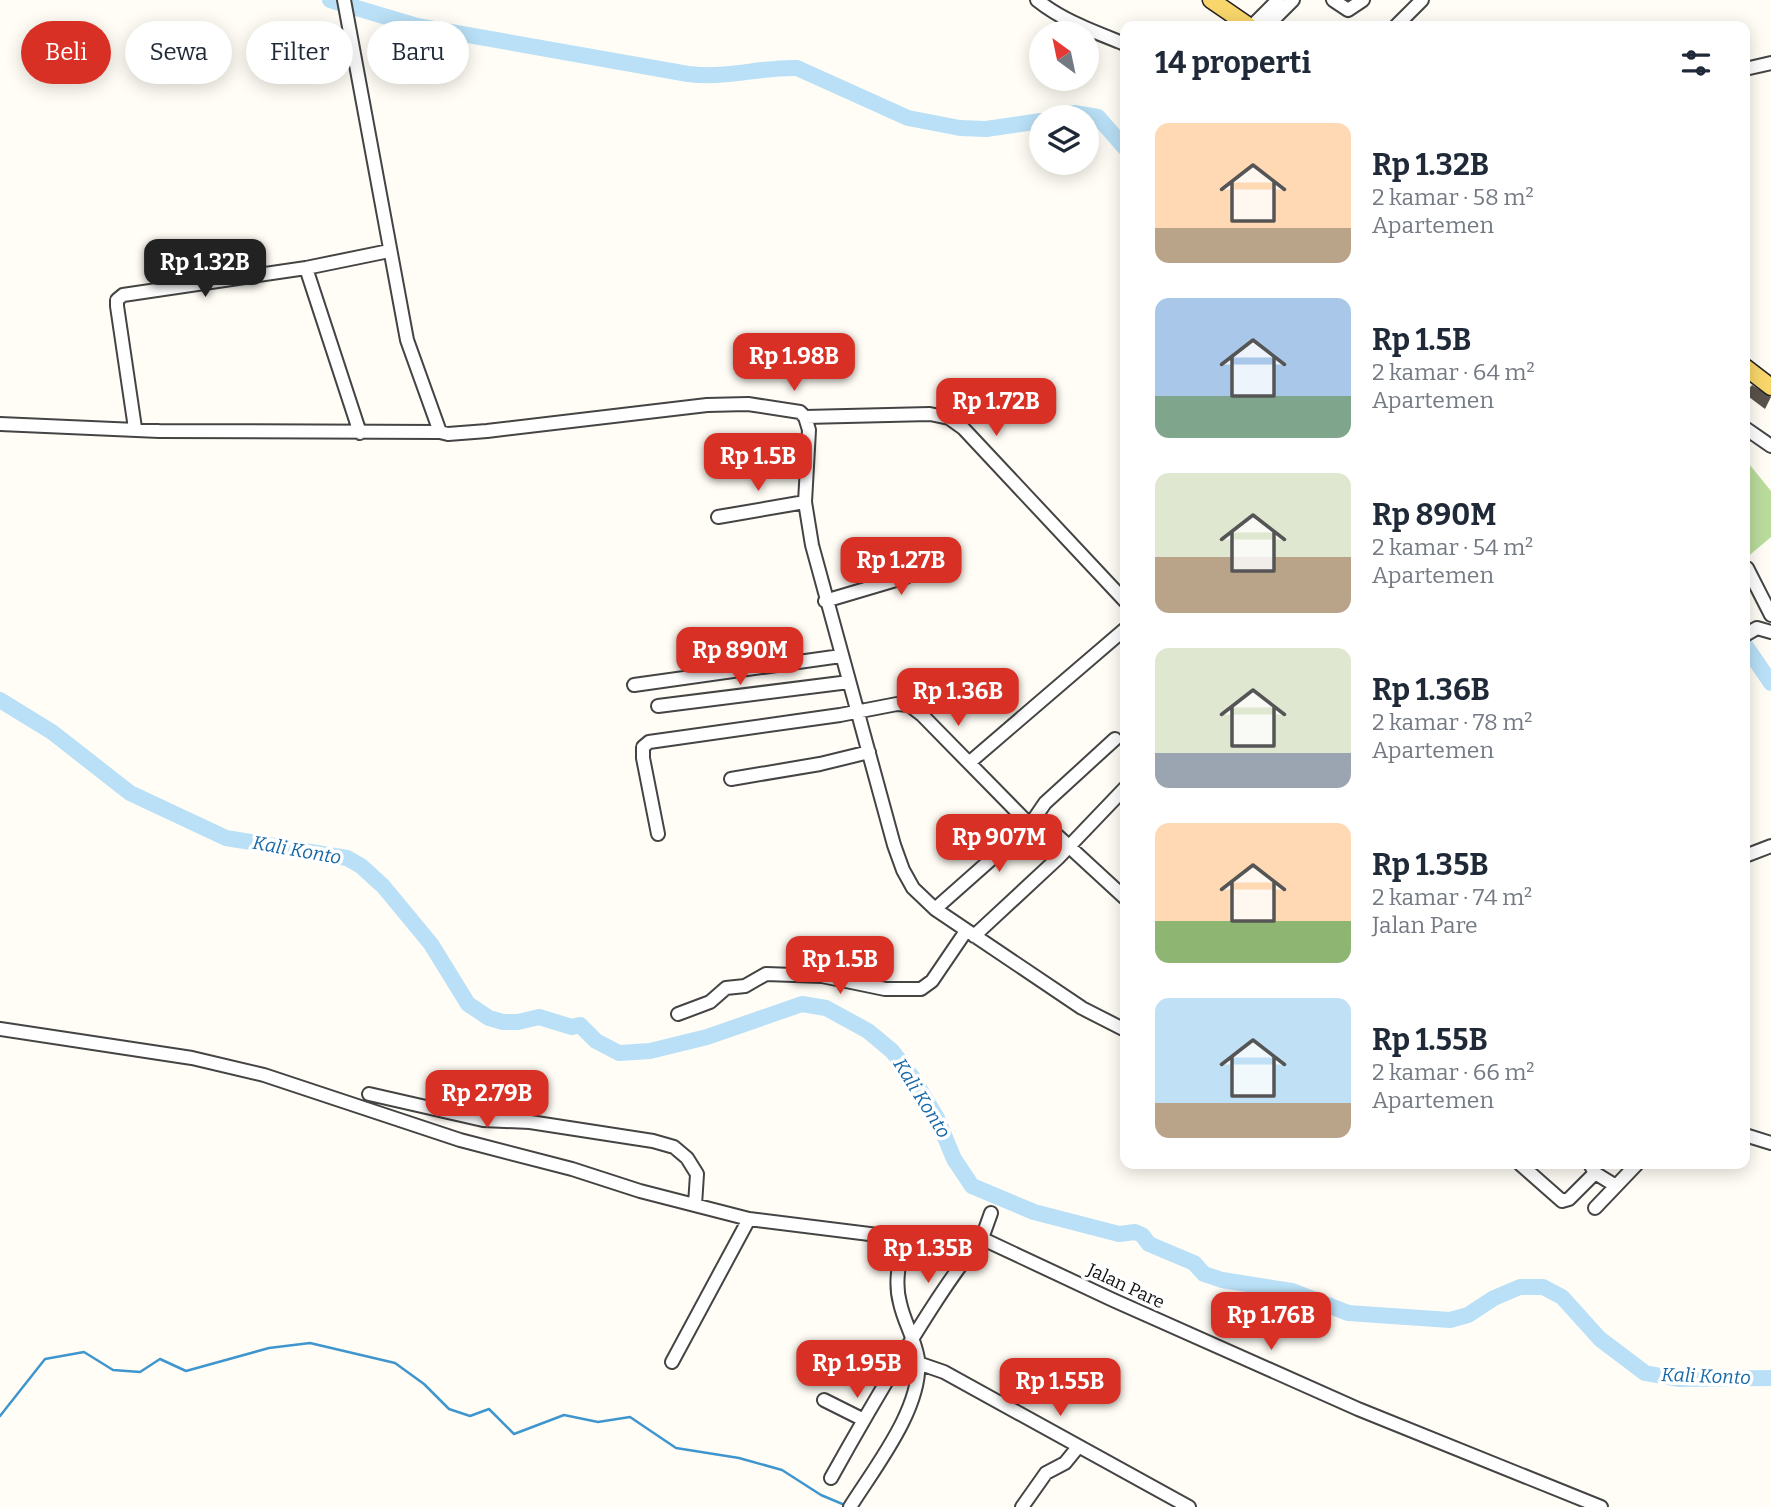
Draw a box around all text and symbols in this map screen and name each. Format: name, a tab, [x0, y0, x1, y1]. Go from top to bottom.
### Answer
chip: Beli	[21, 21, 111, 84]
chip: Sewa	[125, 21, 232, 84]
chip: Filter	[246, 21, 353, 84]
chip: Baru	[367, 21, 469, 84]
north arrow	[1029, 21, 1099, 91]
map controls	[1029, 21, 1099, 175]
icon: filters	[1677, 44, 1715, 82]
text: 14 properti	[1155, 45, 1311, 81]
button: layers	[1029, 105, 1099, 175]
text: Rp 1.32B	[1372, 147, 1489, 183]
icon: home	[1211, 151, 1295, 235]
text: 2 kamar · 58 m²	[1372, 183, 1534, 211]
text: Apartemen	[1372, 211, 1494, 239]
pin: Rp 1.32B	[133, 240, 277, 299]
text: Rp 1.32B	[160, 248, 250, 276]
text: Rp 1.5B	[1372, 322, 1471, 358]
icon: home	[1211, 326, 1295, 410]
pin: Rp 1.98B	[722, 334, 866, 393]
text: Rp 1.98B	[749, 342, 839, 370]
text: 2 kamar · 64 m²	[1372, 358, 1535, 386]
pin: Rp 1.72B	[924, 378, 1068, 438]
text: Apartemen	[1372, 386, 1494, 414]
text: Rp 1.72B	[952, 387, 1040, 415]
pin: Rp 1.5B	[693, 434, 823, 493]
text: Rp 1.5B	[720, 442, 796, 470]
text: Rp 890M	[1372, 497, 1496, 533]
icon: home	[1211, 501, 1295, 585]
text: 2 kamar · 54 m²	[1372, 533, 1533, 561]
pin: Rp 1.27B	[829, 538, 973, 597]
text: Rp 1.27B	[857, 546, 945, 574]
text: Apartemen	[1372, 561, 1494, 589]
pin: Rp 890M	[675, 628, 805, 687]
text: Rp 890M	[692, 636, 788, 664]
pin: Rp 1.36B	[886, 668, 1030, 728]
text: Rp 1.36B	[1372, 672, 1490, 708]
icon: home	[1211, 676, 1295, 760]
text: Rp 1.36B	[913, 677, 1003, 705]
text: 2 kamar · 78 m²	[1372, 708, 1533, 736]
text: Apartemen	[1372, 736, 1494, 764]
pin: Rp 907M	[934, 814, 1064, 874]
text: Rp 907M	[952, 823, 1046, 851]
water label: Kali Konto	[251, 831, 343, 869]
text: Rp 1.35B	[1372, 847, 1489, 883]
icon: home	[1211, 851, 1295, 935]
text: 2 kamar · 74 m²	[1372, 883, 1532, 911]
text: Jalan Pare	[1372, 911, 1478, 939]
pin: Rp 1.5B	[775, 936, 905, 996]
text: Rp 1.5B	[802, 945, 878, 973]
text: Rp 1.55B	[1372, 1022, 1488, 1058]
icon: home	[1211, 1026, 1295, 1110]
water label: Kali Konto	[889, 1054, 955, 1142]
text: 2 kamar · 66 m²	[1372, 1058, 1535, 1086]
pin: Rp 2.79B	[415, 1070, 559, 1130]
text: Rp 2.79B	[442, 1079, 532, 1107]
text: Apartemen	[1372, 1086, 1494, 1114]
pin: Rp 1.35B	[856, 1226, 1000, 1285]
text: Rp 1.35B	[883, 1234, 973, 1262]
street label: Jalan Pare	[1083, 1258, 1168, 1313]
pin: Rp 1.76B	[1199, 1292, 1343, 1352]
text: Rp 1.76B	[1227, 1301, 1315, 1329]
pin: Rp 1.95B	[785, 1340, 929, 1400]
text: Rp 1.95B	[812, 1349, 902, 1377]
pin: Rp 1.55B	[988, 1358, 1132, 1418]
water label: Kali Konto	[1661, 1363, 1751, 1389]
text: Rp 1.55B	[1016, 1367, 1104, 1395]

